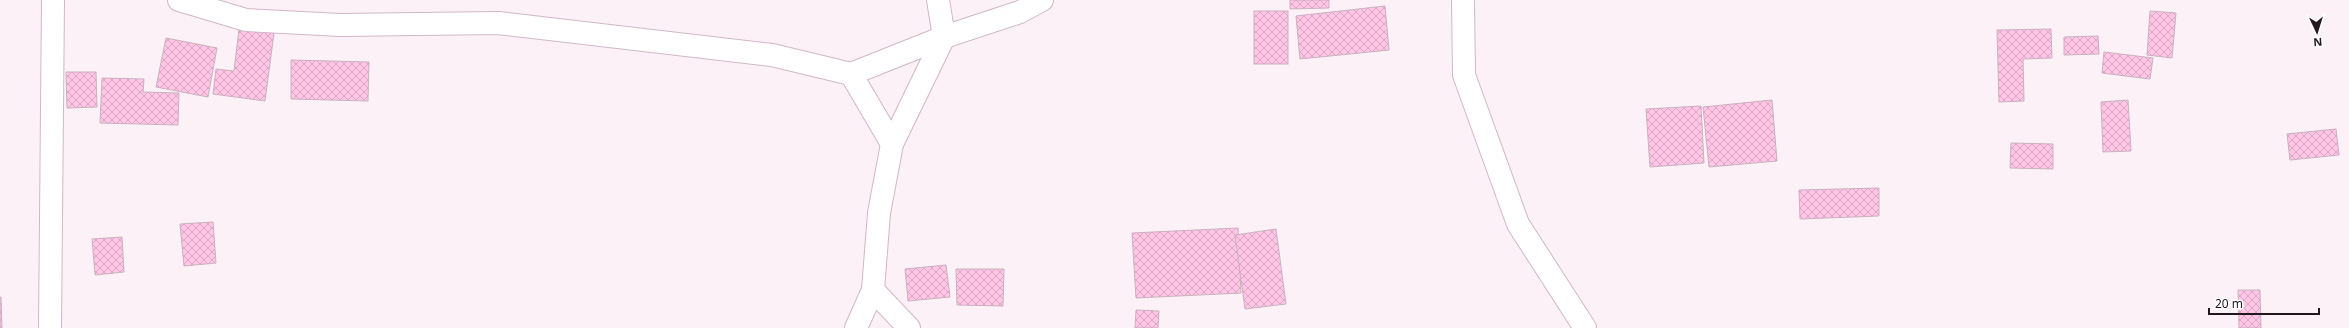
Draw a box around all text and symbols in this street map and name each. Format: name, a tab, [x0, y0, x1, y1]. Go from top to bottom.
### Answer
north arrow	[2297, 12, 2337, 52]
text: N	[2313, 35, 2323, 50]
scale bar	[2209, 290, 2319, 316]
text: 20 m	[2215, 295, 2243, 312]

